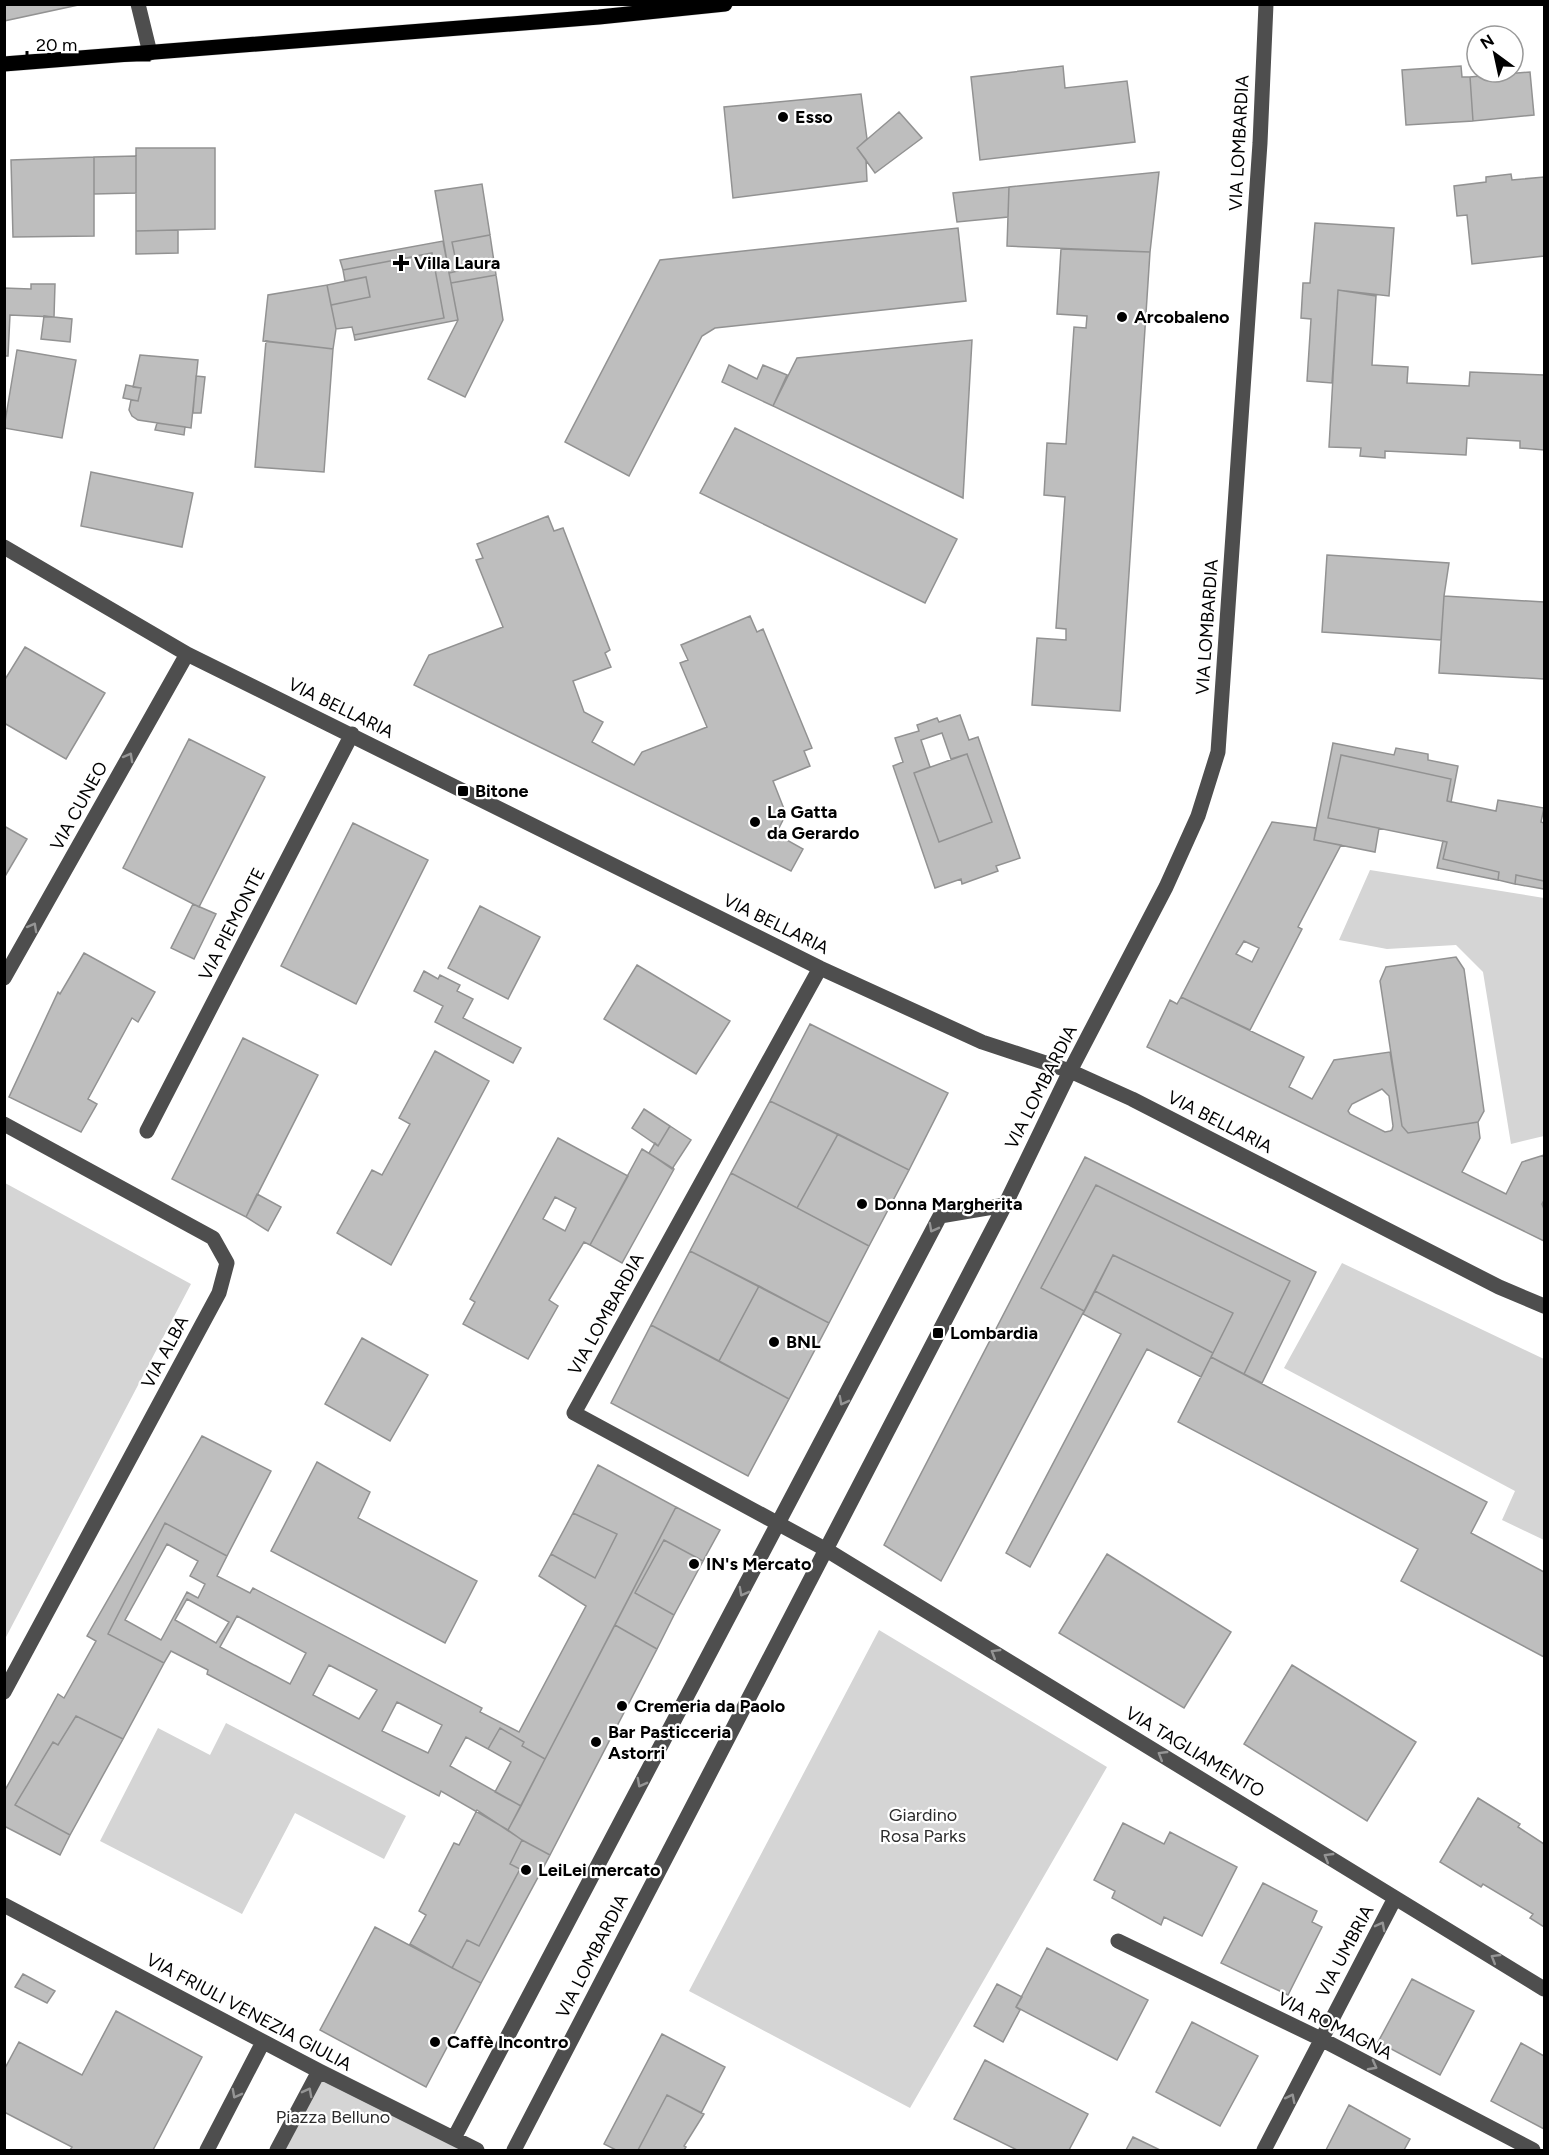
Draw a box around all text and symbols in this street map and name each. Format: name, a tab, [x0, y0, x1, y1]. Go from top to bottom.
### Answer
scale bar	[27, 24, 148, 62]
north arrow	[1465, 24, 1525, 84]
text: N	[1477, 31, 1497, 53]
text: 20 m	[36, 34, 77, 56]
street label: VIA LOMBARDIA	[1224, 74, 1254, 212]
place label: Esso	[795, 106, 833, 128]
marker: Esso	[776, 110, 790, 124]
place label: Villa Laura	[414, 252, 500, 274]
marker: Villa Laura	[392, 254, 410, 272]
place label: Arcobaleno	[1134, 306, 1229, 328]
marker: Arcobaleno	[1115, 310, 1129, 324]
street label: VIA LOMBARDIA	[1191, 558, 1223, 696]
street label: VIA BELLARIA	[285, 673, 397, 743]
one-way arrow	[122, 753, 133, 763]
street label: VIA CUNEO	[46, 758, 112, 854]
place label: Bitone	[475, 780, 528, 802]
marker: Bitone	[456, 784, 470, 798]
place label: La Gatta da Gerardo	[767, 801, 859, 844]
marker: La Gatta da Gerardo	[748, 815, 762, 829]
street label: VIA PIEMONTE	[194, 864, 270, 984]
street label: VIA BELLARIA	[720, 889, 832, 959]
one-way arrow	[26, 923, 37, 933]
street label: VIA LOMBARDIA	[1000, 1021, 1082, 1153]
street label: VIA BELLARIA	[1164, 1086, 1276, 1158]
place label: Donna Margherita	[874, 1193, 1022, 1215]
marker: Donna Margherita	[855, 1197, 869, 1211]
one-way arrow	[929, 1222, 940, 1232]
street label: VIA LOMBARDIA	[563, 1249, 649, 1379]
street label: VIA ALBA	[137, 1312, 193, 1392]
place label: Lombardia	[950, 1322, 1038, 1344]
marker: Lombardia	[931, 1326, 945, 1340]
place label: BNL	[786, 1331, 821, 1353]
marker: BNL	[767, 1335, 781, 1349]
one-way arrow	[839, 1394, 850, 1405]
place label: IN's Mercato	[706, 1553, 811, 1575]
marker: IN's Mercato	[687, 1557, 701, 1571]
one-way arrow	[738, 1586, 750, 1597]
one-way arrow	[991, 1649, 1001, 1661]
place label: Cremeria da Paolo	[634, 1695, 785, 1717]
marker: Cremeria da Paolo	[615, 1699, 629, 1713]
street label: VIA TAGLIAMENTO	[1122, 1702, 1269, 1802]
place label: Bar Pasticceria Astorri	[608, 1721, 731, 1764]
marker: Bar Pasticceria Astorri	[589, 1735, 603, 1749]
one-way arrow	[1158, 1751, 1168, 1762]
one-way arrow	[637, 1776, 649, 1787]
park label: Giardino Rosa Parks	[880, 1804, 966, 1847]
one-way arrow	[1324, 1852, 1334, 1864]
place label: LeiLei mercato	[538, 1859, 660, 1881]
marker: LeiLei mercato	[519, 1863, 533, 1877]
street label: VIA LOMBARDIA	[551, 1890, 633, 2022]
street label: VIA UMBRIA	[1312, 1901, 1378, 2001]
one-way arrow	[1374, 1921, 1385, 1932]
street label: VIA FRIULI VENEZIA GIULIA	[143, 1948, 355, 2076]
one-way arrow	[1491, 1954, 1501, 1966]
street label: VIA ROMAGNA	[1274, 1988, 1396, 2064]
place label: Caffè Incontro	[447, 2031, 568, 2053]
marker: Caffè Incontro	[428, 2035, 442, 2049]
one-way arrow	[1366, 2059, 1377, 2071]
one-way arrow	[232, 2088, 243, 2098]
one-way arrow	[301, 2088, 312, 2099]
one-way arrow	[1283, 2094, 1295, 2105]
park label: Piazza Belluno	[276, 2106, 390, 2128]

